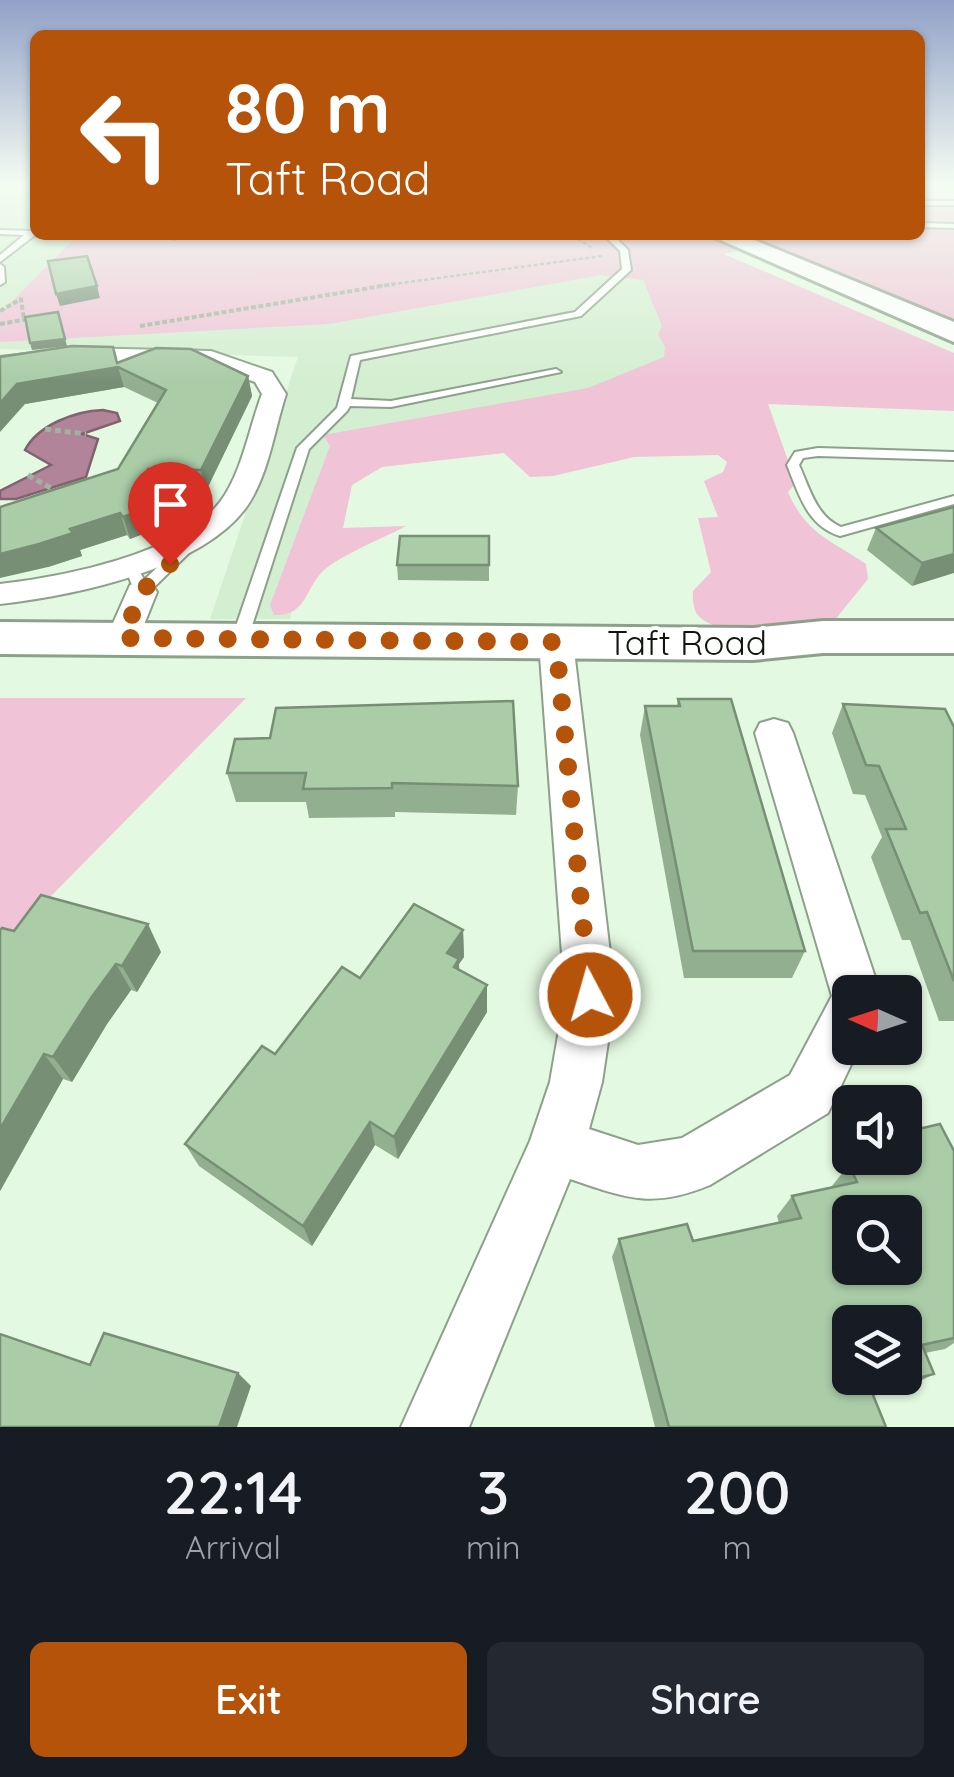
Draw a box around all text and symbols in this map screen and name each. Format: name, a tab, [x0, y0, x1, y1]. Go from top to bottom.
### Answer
text: 80 m	[225, 63, 390, 151]
icon: left	[60, 70, 190, 200]
text: Taft Road	[225, 150, 430, 206]
pin	[128, 462, 213, 565]
icon: arrive	[143, 477, 198, 532]
street label: Taft Road	[607, 620, 767, 664]
position arrow	[538, 943, 642, 1047]
north arrow	[832, 975, 922, 1065]
map controls	[832, 975, 922, 1395]
button: sound	[832, 1085, 922, 1175]
button: search	[832, 1195, 922, 1285]
button: layers	[832, 1305, 922, 1395]
text: 22:14	[163, 1454, 302, 1529]
text: 3	[477, 1454, 509, 1529]
text: 200	[684, 1454, 791, 1529]
text: Arrival	[185, 1527, 281, 1567]
text: min	[466, 1527, 520, 1567]
text: m	[723, 1527, 752, 1567]
button: Exit	[30, 1642, 467, 1757]
button: Share	[487, 1642, 924, 1757]

